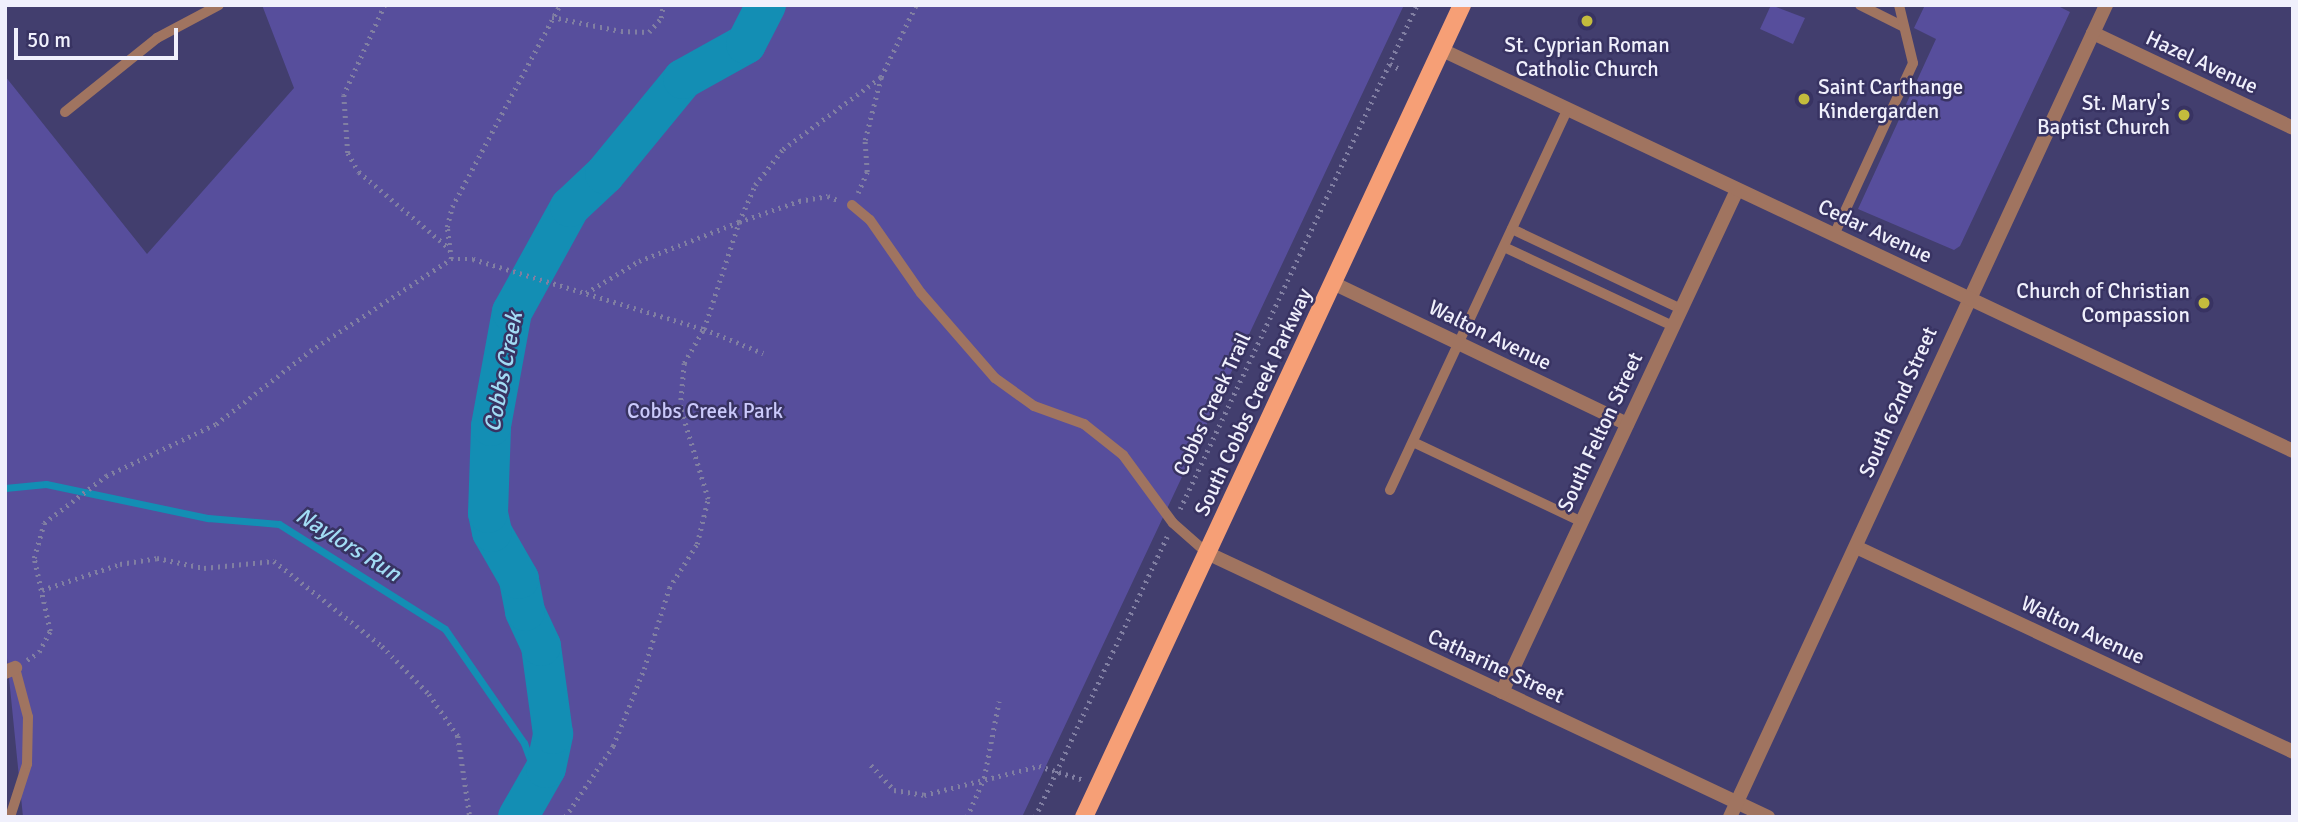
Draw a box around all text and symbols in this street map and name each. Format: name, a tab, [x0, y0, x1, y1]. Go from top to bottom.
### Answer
marker: St. Cyprian Roman Catholic Church	[1579, 13, 1595, 29]
scale bar	[18, 14, 182, 58]
street label: Hazel Avenue	[2142, 25, 2262, 99]
text: 50 m	[27, 27, 71, 53]
place label: St. Cyprian Roman Catholic Church	[1504, 32, 1670, 82]
place label: Saint Carthange Kindergarden	[1818, 74, 1963, 124]
place label: St. Mary's Baptist Church	[2037, 90, 2170, 140]
marker: Saint Carthange Kindergarden	[1796, 91, 1812, 107]
marker: St. Mary's Baptist Church	[2176, 107, 2192, 123]
street label: Cedar Avenue	[1814, 194, 1936, 268]
place label: Church of Christian Compassion	[2016, 278, 2190, 328]
street label: South Cobbs Creek Parkway	[1189, 284, 1317, 520]
street label: Walton Avenue	[1425, 294, 1555, 376]
marker: Church of Christian Compassion	[2196, 295, 2212, 311]
water label: Cobbs Creek	[479, 310, 529, 434]
street label: South 62nd Street	[1854, 323, 1942, 481]
street label: Cobbs Creek Trail	[1168, 328, 1256, 480]
street label: South Felton Street	[1552, 348, 1648, 516]
park label: Cobbs Creek Park	[627, 398, 783, 424]
water label: Naylors Run	[291, 502, 405, 588]
street label: Walton Avenue	[2017, 590, 2149, 670]
street label: Catharine Street	[1424, 623, 1568, 709]

